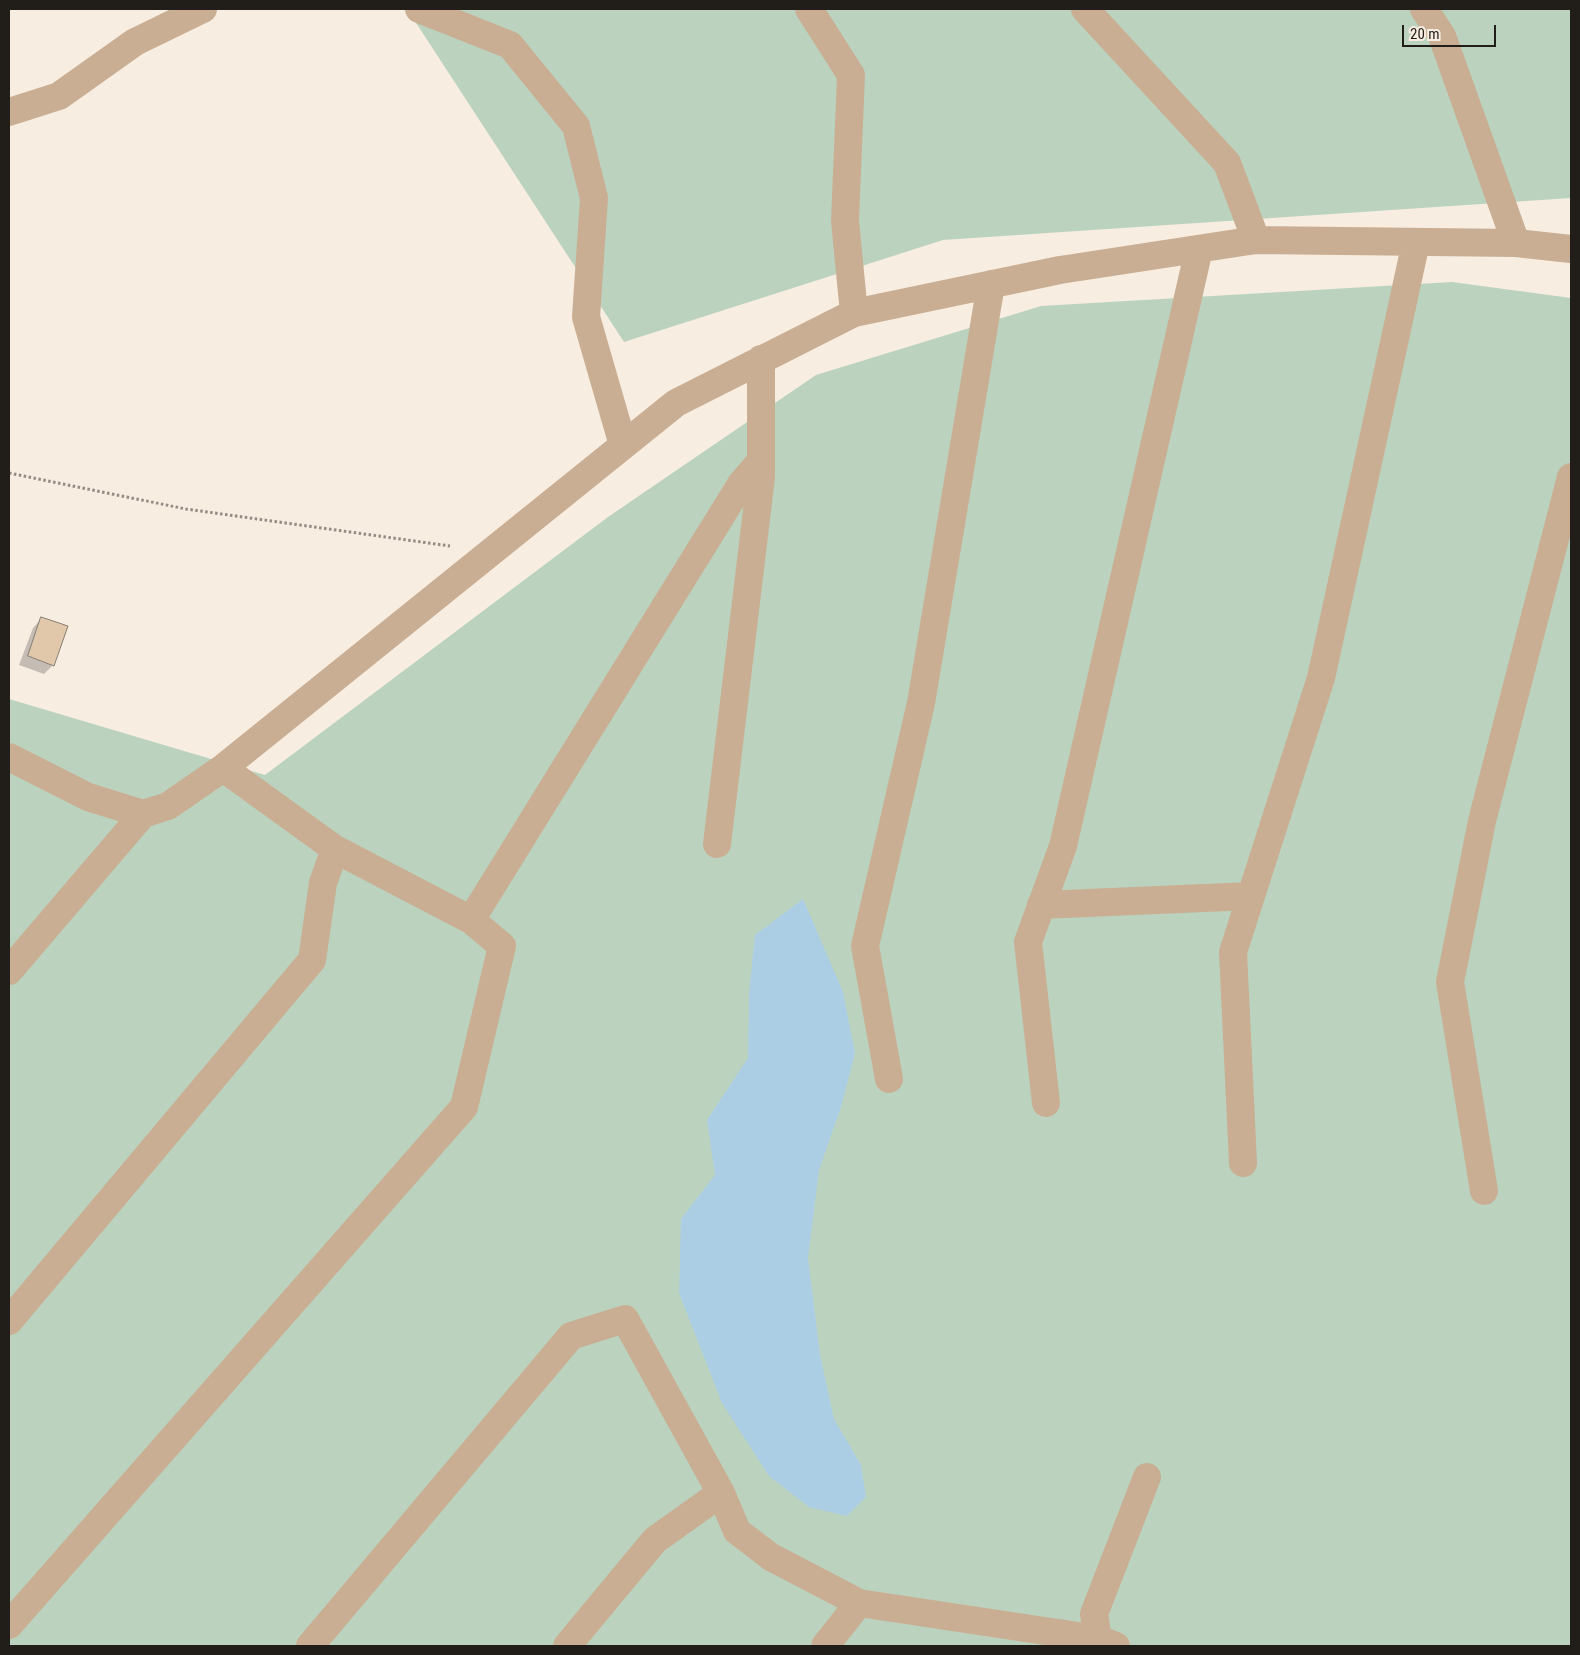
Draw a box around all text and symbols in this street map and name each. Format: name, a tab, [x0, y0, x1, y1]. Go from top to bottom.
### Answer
scale bar	[1405, 15, 1499, 47]
text: 20 m	[1410, 25, 1440, 43]

